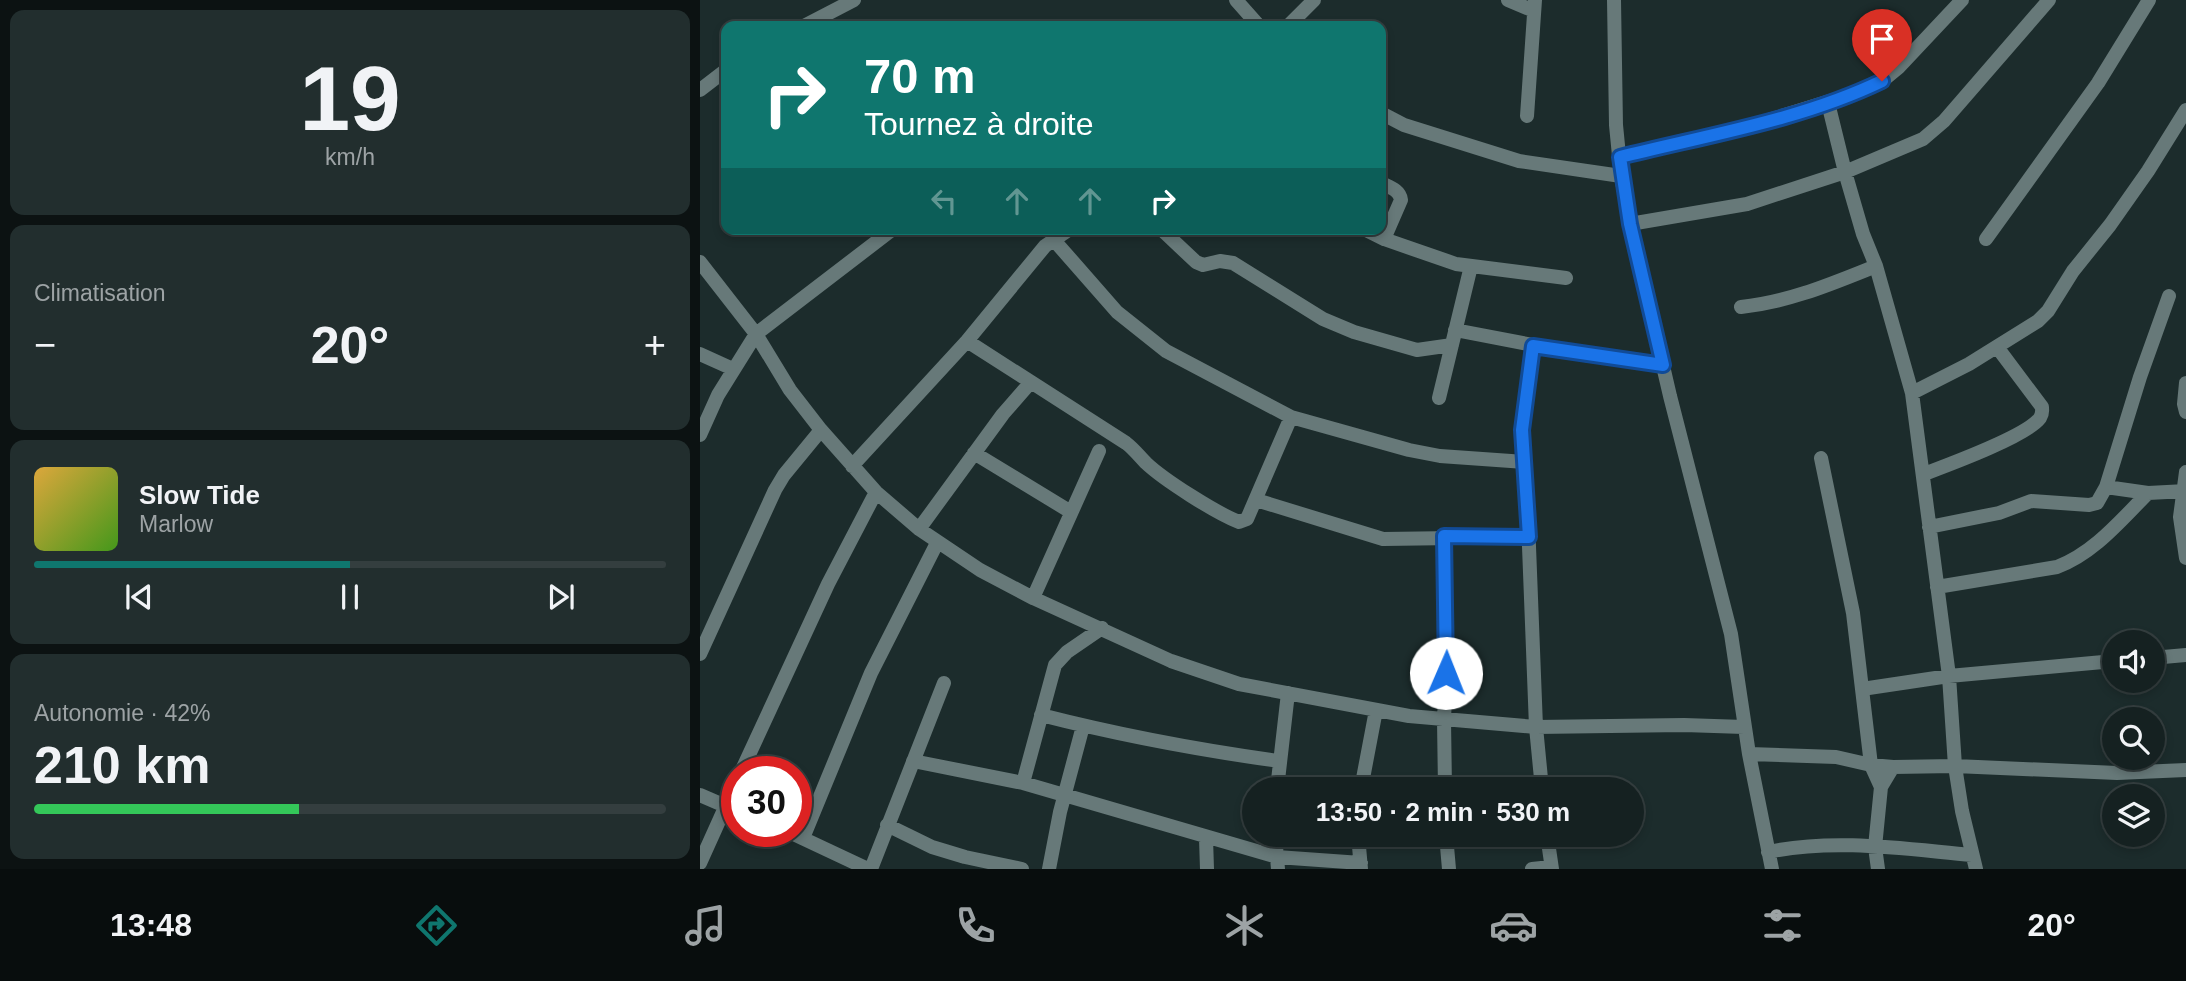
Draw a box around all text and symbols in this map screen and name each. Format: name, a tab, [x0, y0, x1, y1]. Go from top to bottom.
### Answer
pin	[1852, 9, 1912, 81]
icon: arrive	[1863, 20, 1901, 58]
text: 19	[299, 48, 401, 149]
icon: right	[749, 49, 840, 140]
text: 70 m	[864, 49, 976, 103]
text: Tournez à droite	[864, 106, 1093, 142]
text: km/h	[325, 144, 375, 170]
icon: left	[925, 182, 963, 220]
icon: ahead	[998, 182, 1036, 220]
icon: ahead	[1071, 182, 1109, 220]
icon: right	[1144, 182, 1182, 220]
text: Climatisation	[34, 280, 166, 306]
text: 20°	[311, 316, 389, 374]
text: −	[34, 324, 56, 366]
text: +	[644, 324, 666, 366]
text: Slow Tide	[139, 480, 260, 510]
text: Marlow	[139, 511, 213, 537]
icon: previous	[120, 578, 158, 616]
icon: pause	[331, 578, 369, 616]
icon: next	[542, 578, 580, 616]
map controls	[2102, 630, 2165, 847]
button: sound	[2102, 630, 2165, 693]
position arrow	[1409, 636, 1483, 710]
text: Autonomie · 42%	[34, 700, 210, 726]
button: search	[2102, 707, 2165, 770]
text: 210 km	[34, 736, 210, 794]
speed limit sign: 30	[721, 756, 812, 847]
button: layers	[2102, 784, 2165, 847]
text: 13:50 · 2 min · 530 m	[1316, 797, 1570, 827]
icon: directions	[412, 901, 461, 950]
icon: music	[681, 901, 730, 950]
icon: phone	[951, 901, 1000, 950]
icon: climate	[1220, 901, 1269, 950]
icon: car	[1489, 901, 1538, 950]
icon: filters	[1758, 901, 1807, 950]
text: 13:48	[110, 907, 192, 943]
text: 20°	[2027, 907, 2076, 943]

